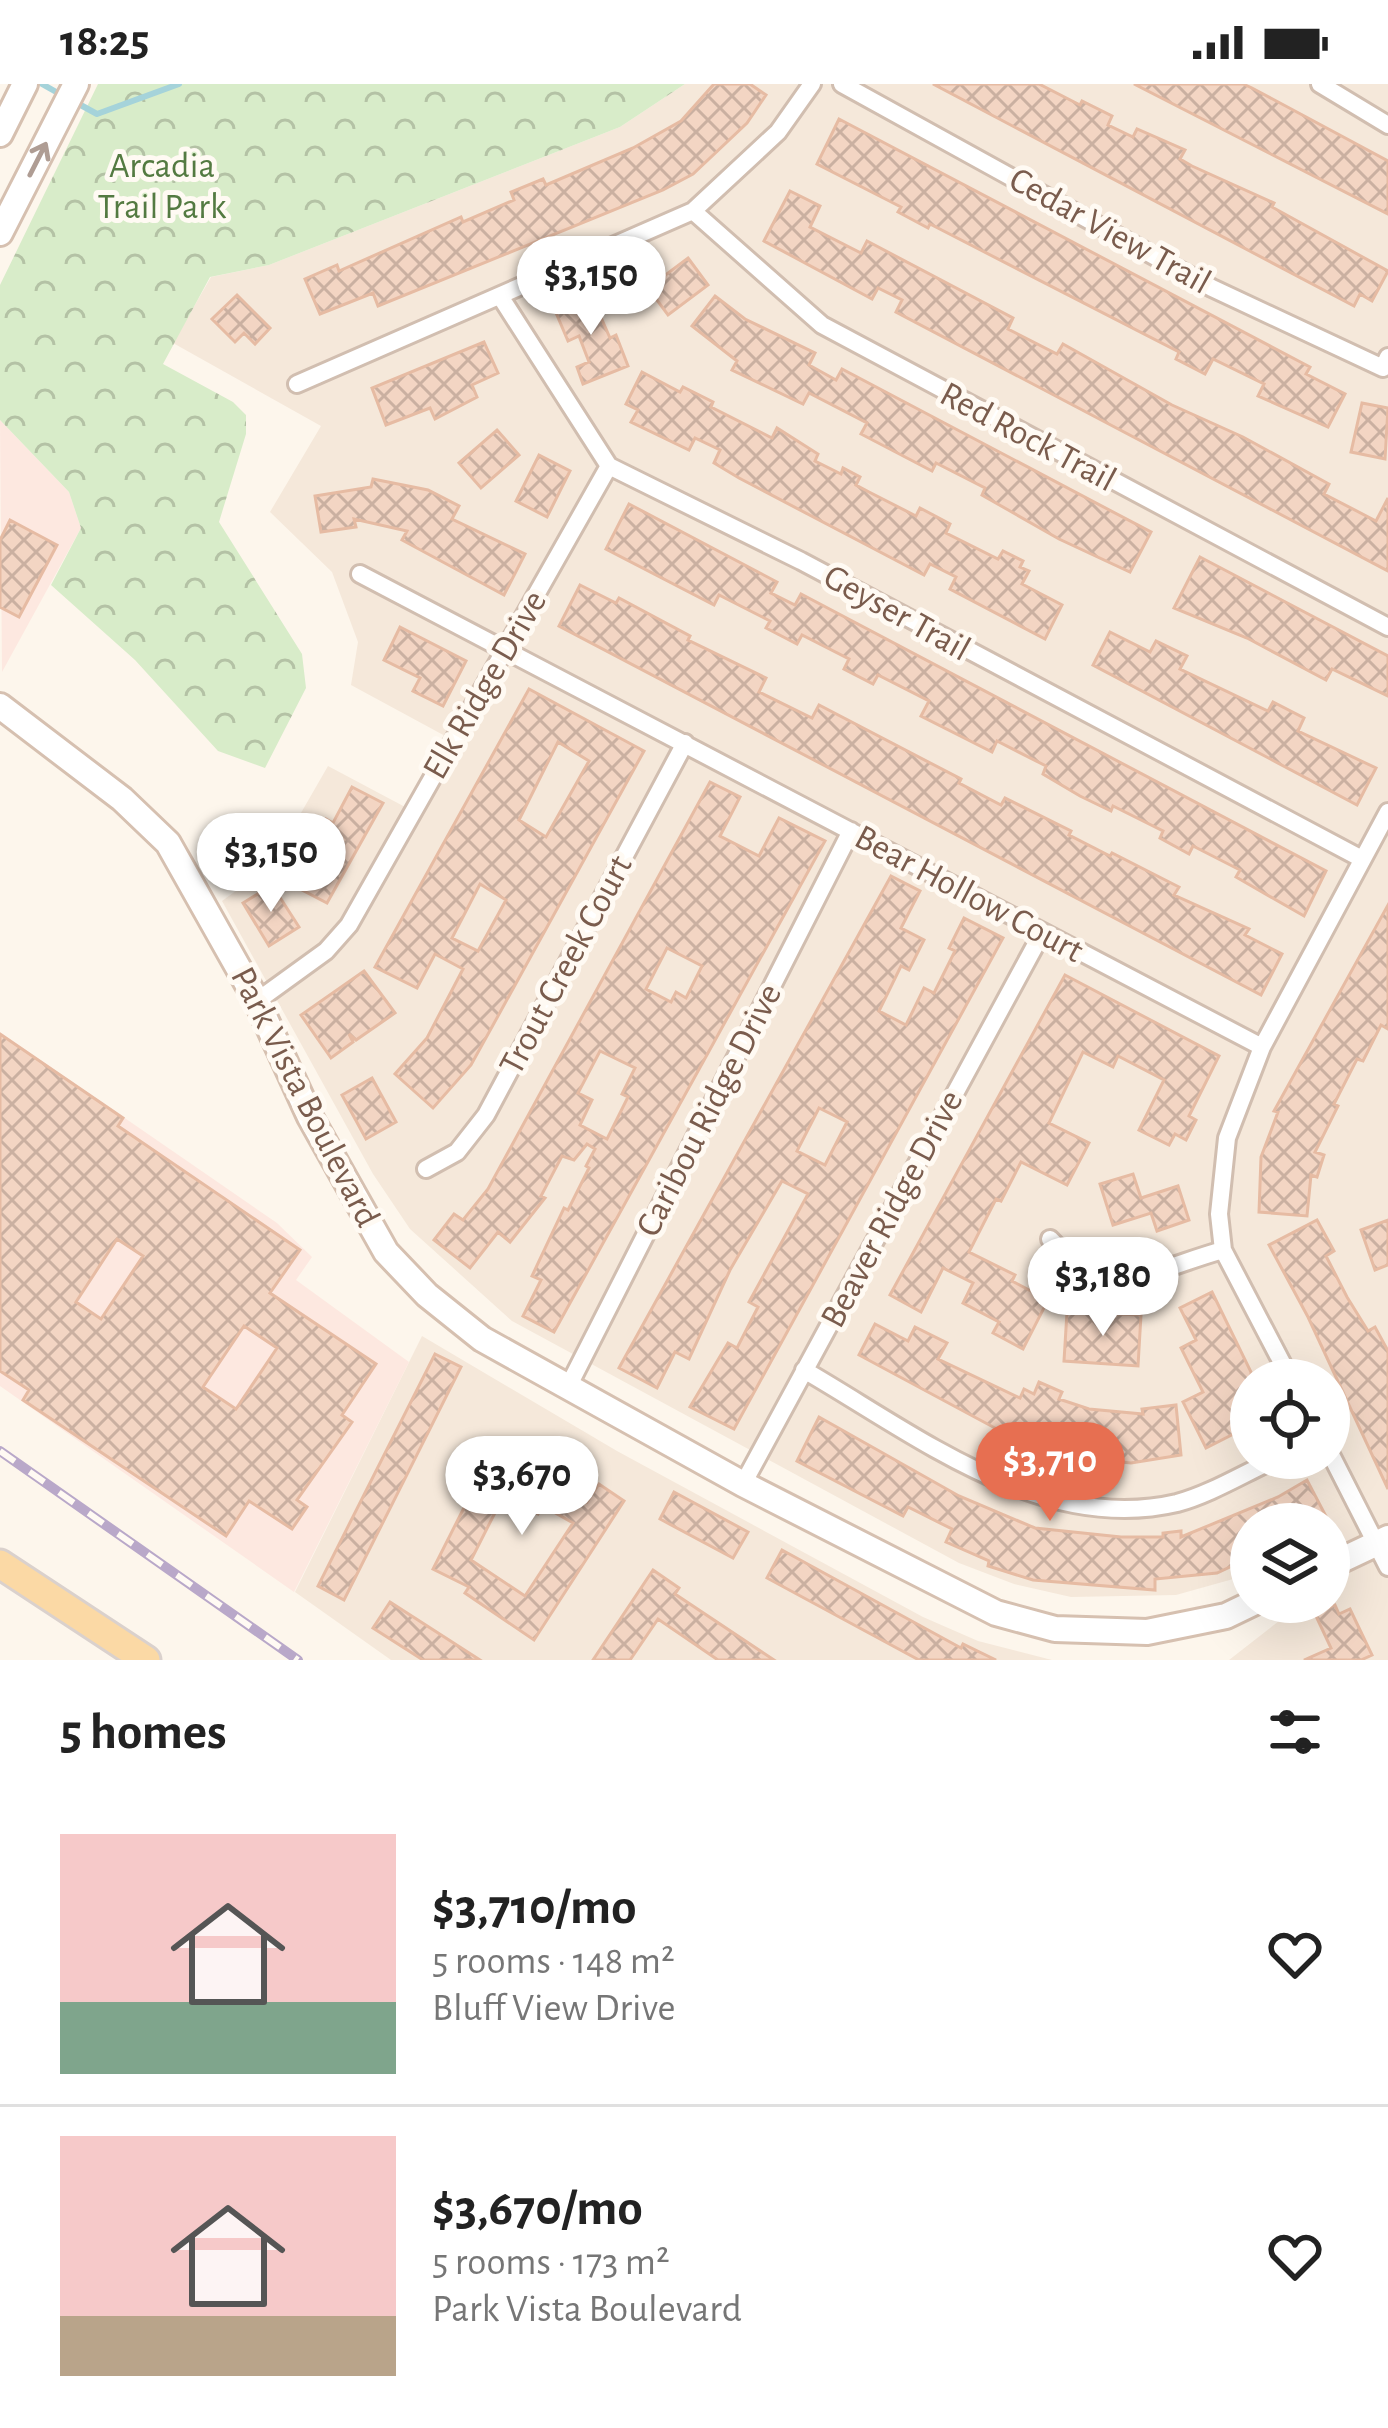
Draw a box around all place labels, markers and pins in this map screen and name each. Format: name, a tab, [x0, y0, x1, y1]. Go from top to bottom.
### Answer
pin: $3,150	[493, 236, 689, 338]
pin: $3,150	[173, 813, 369, 915]
pin: $3,180	[1005, 1237, 1201, 1339]
pin: $3,710	[952, 1422, 1148, 1524]
pin: $3,670	[424, 1436, 620, 1538]

